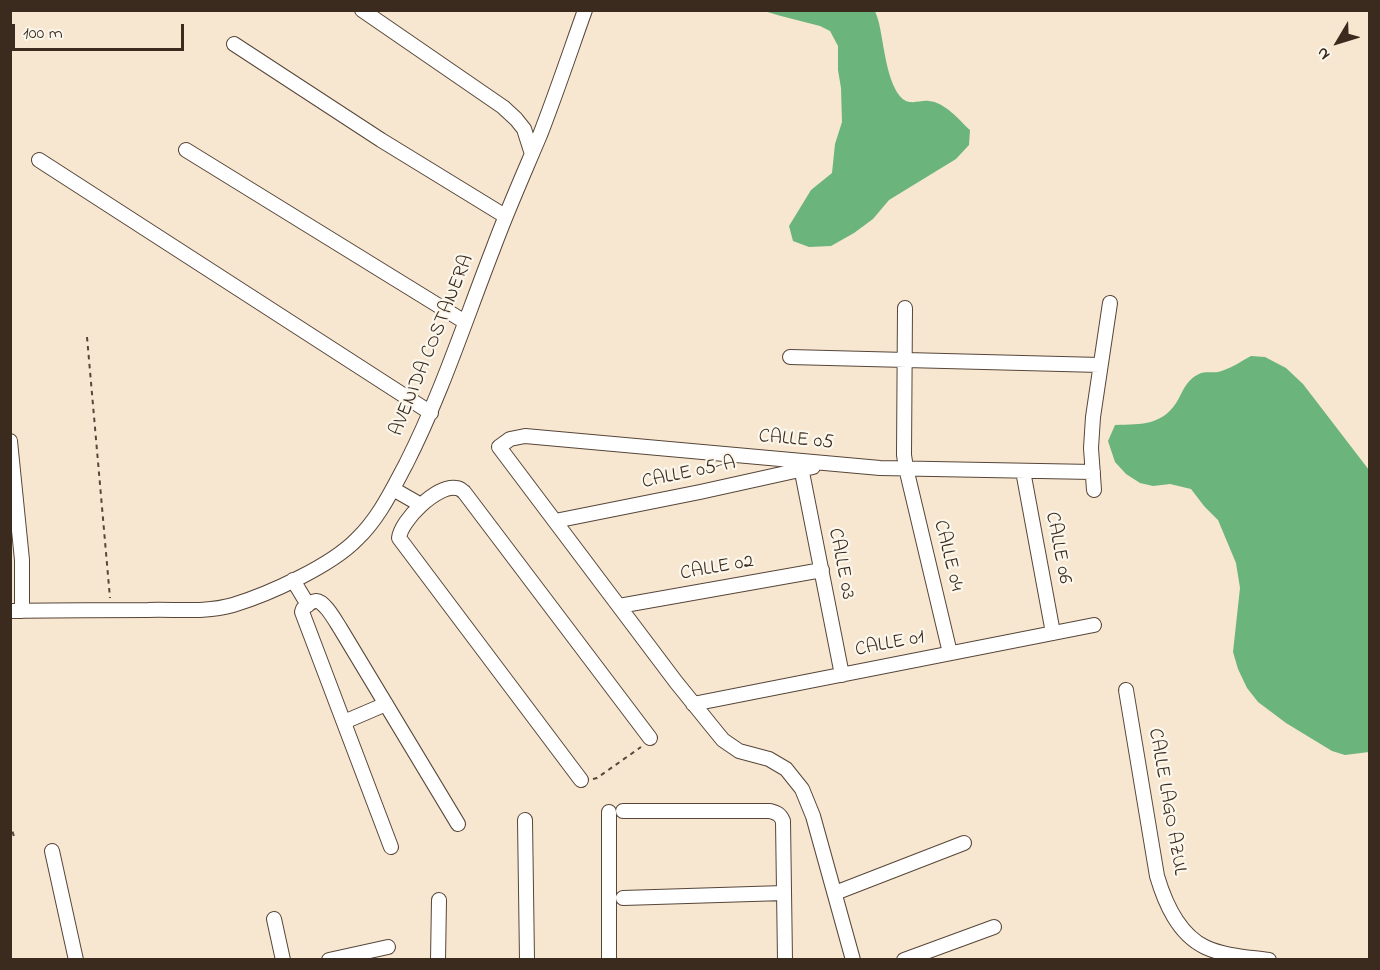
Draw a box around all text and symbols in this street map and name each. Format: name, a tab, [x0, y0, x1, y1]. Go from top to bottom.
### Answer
scale bar	[15, 12, 188, 50]
north arrow	[1308, 12, 1368, 72]
text: 100 m	[23, 21, 63, 47]
text: N	[1311, 41, 1337, 65]
street label: AVENIDA COSTANERA	[386, 252, 480, 440]
street label: CALLE 05	[757, 426, 835, 456]
street label: CALLE 05-A	[640, 452, 738, 496]
street label: CALLE 06	[1038, 510, 1076, 586]
street label: CALLE 04	[927, 518, 967, 594]
street label: CALLE 03	[821, 526, 859, 602]
street label: CALLE 02	[679, 551, 755, 587]
street label: CALLE 01	[853, 627, 927, 663]
street label: CALLE LAGO AZUL	[1141, 727, 1191, 877]

